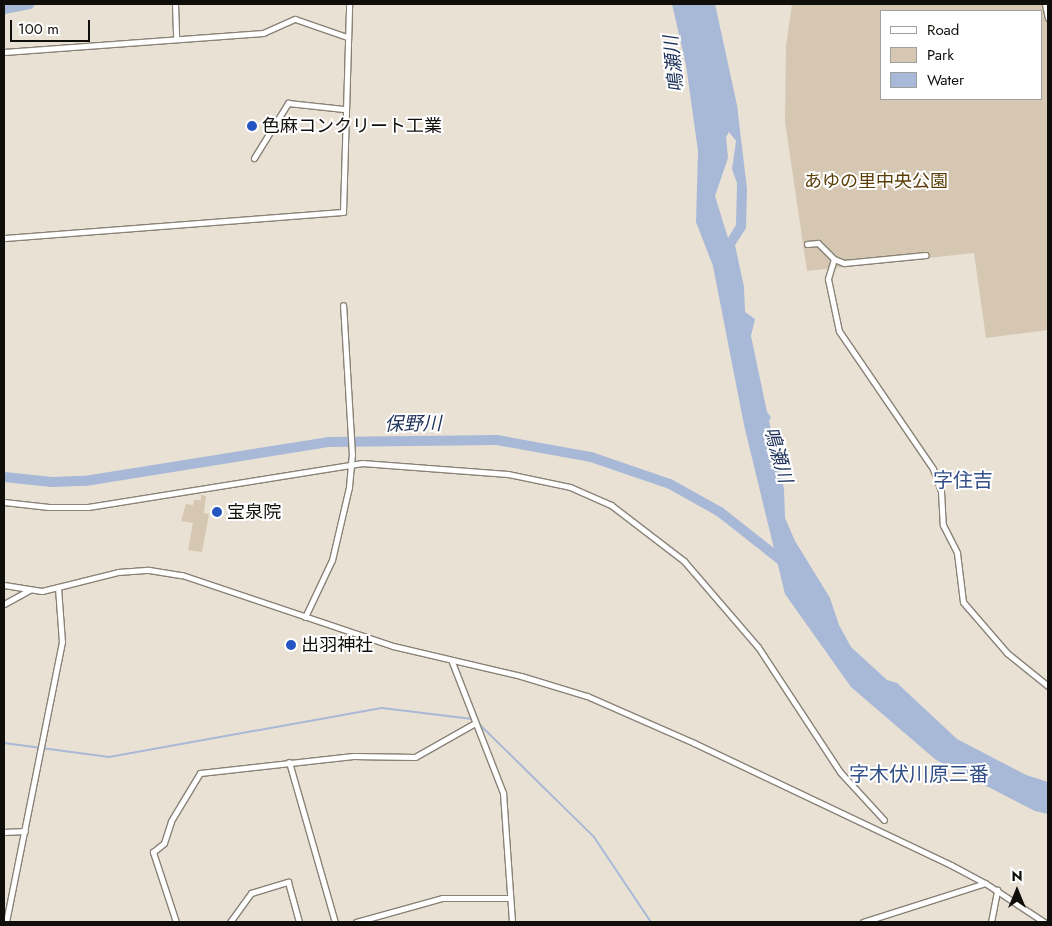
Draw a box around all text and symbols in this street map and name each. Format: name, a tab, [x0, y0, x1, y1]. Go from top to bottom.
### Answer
scale bar	[12, 10, 92, 42]
legend	[880, 10, 1042, 100]
text: 100 m	[18, 18, 59, 40]
text: Road	[927, 19, 959, 41]
water label: 鳴瀬川	[660, 34, 688, 94]
text: Park	[927, 44, 954, 66]
text: Water	[927, 69, 964, 91]
place label: 色麻コンクリート工業	[262, 115, 442, 137]
marker: 色麻コンクリート工業	[246, 120, 258, 132]
park label: あゆの里中央公園	[804, 170, 948, 192]
water label: 保野川	[384, 412, 442, 436]
water label: 鳴瀬川	[759, 424, 797, 486]
district label: 字住吉	[933, 468, 993, 492]
place label: 宝泉院	[227, 501, 281, 523]
marker: 宝泉院	[211, 506, 223, 518]
place label: 出羽神社	[301, 634, 373, 656]
marker: 出羽神社	[285, 639, 297, 651]
district label: 字木伏川原三番	[849, 762, 989, 786]
north arrow	[992, 866, 1042, 916]
text: N	[1011, 866, 1023, 886]

